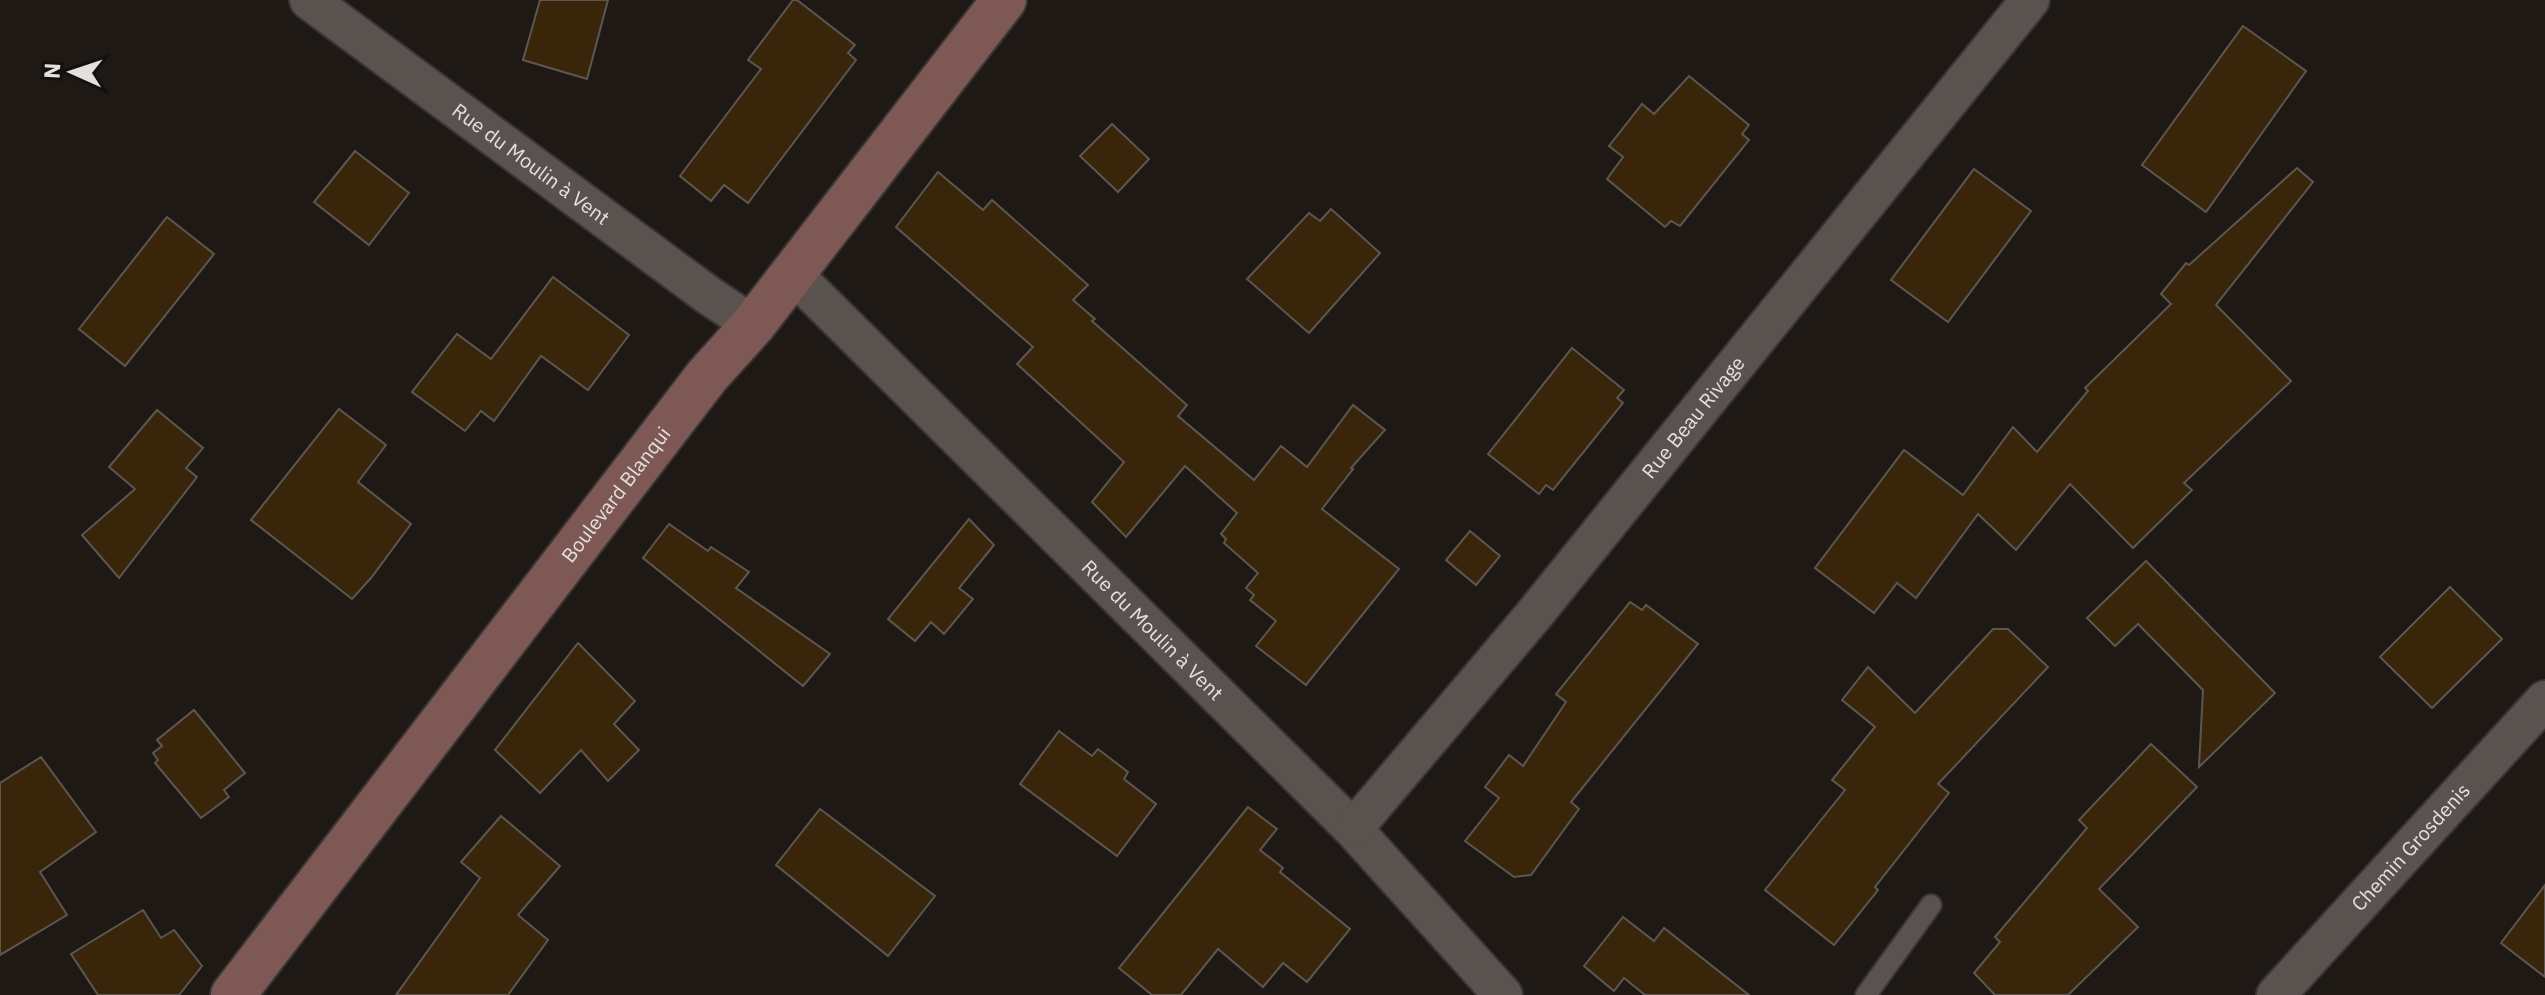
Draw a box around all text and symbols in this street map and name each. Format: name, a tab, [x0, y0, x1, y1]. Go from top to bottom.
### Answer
north arrow	[32, 32, 112, 112]
text: N	[37, 62, 66, 80]
street label: Rue du Moulin à Vent	[447, 97, 615, 231]
street label: Rue Beau Rivage	[1635, 350, 1751, 484]
street label: Boulevard Blanqui	[555, 421, 676, 568]
street label: Rue du Moulin à Vent	[1076, 554, 1230, 706]
street label: Chemin Grosdenis	[2345, 777, 2476, 917]

